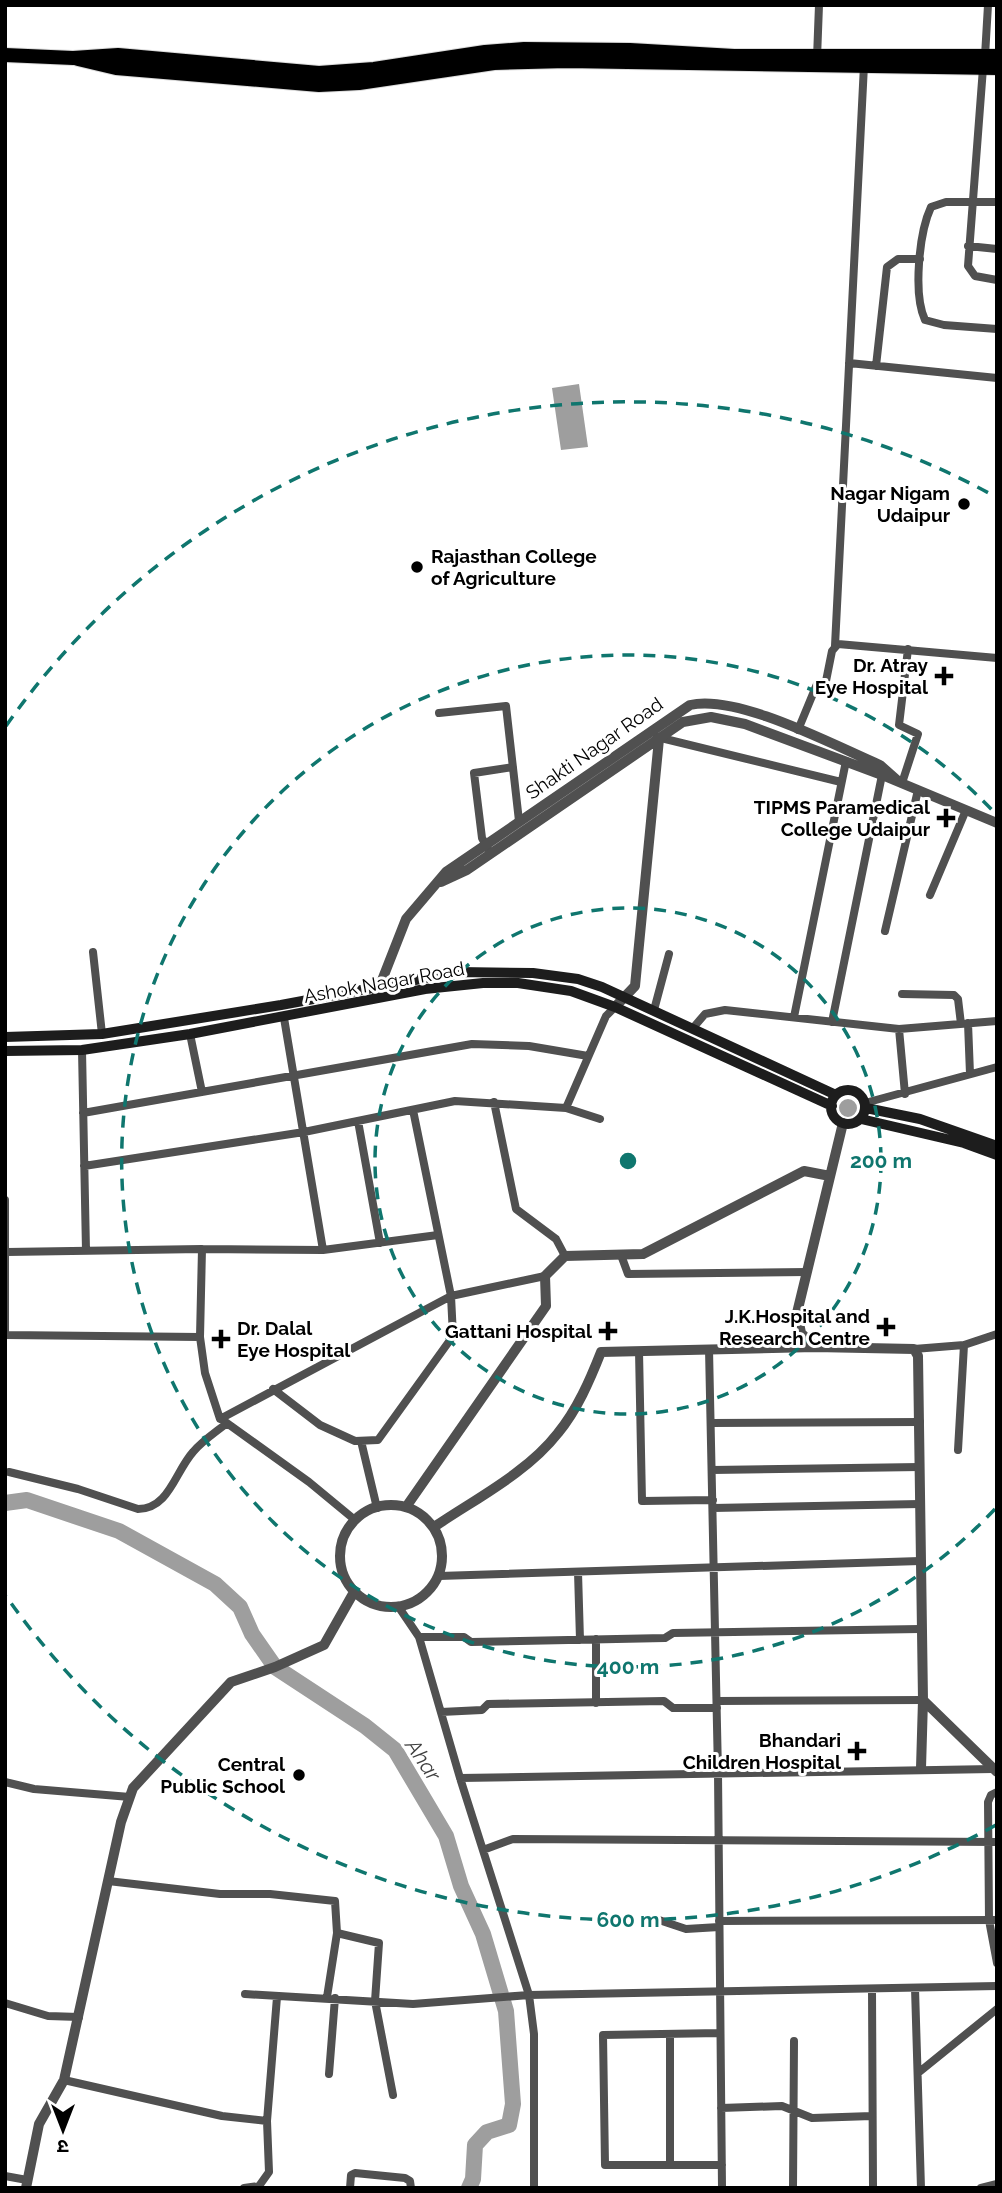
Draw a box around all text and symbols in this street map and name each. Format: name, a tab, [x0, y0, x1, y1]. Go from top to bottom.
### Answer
place label: Nagar Nigam Udaipur	[830, 482, 951, 526]
marker: Nagar Nigam Udaipur	[956, 496, 972, 512]
place label: Rajasthan College of Agriculture	[431, 545, 597, 589]
marker: Rajasthan College of Agriculture	[409, 559, 425, 575]
place label: Dr. Atray Eye Hospital	[815, 654, 929, 698]
marker: Dr. Atray Eye Hospital	[934, 666, 954, 686]
street label: Shakti Nagar Road	[521, 693, 667, 803]
place label: TIPMS Paramedical College Udaipur	[754, 796, 931, 840]
marker: TIPMS Paramedical College Udaipur	[936, 808, 956, 828]
street label: Ashok Nagar Road	[302, 957, 466, 1007]
text: 200 m	[850, 1148, 912, 1173]
centre of rings	[616, 1149, 640, 1173]
place label: J.K.Hospital and Research Centre	[719, 1305, 870, 1349]
place label: Dr. Dalal Eye Hospital	[237, 1317, 351, 1361]
marker: J.K.Hospital and Research Centre	[876, 1317, 896, 1337]
place label: Gattani Hospital	[445, 1320, 593, 1342]
marker: Gattani Hospital	[598, 1321, 618, 1341]
marker: Dr. Dalal Eye Hospital	[211, 1329, 231, 1349]
text: 400 m	[597, 1654, 659, 1679]
place label: Bhandari Children Hospital	[683, 1729, 842, 1773]
water label: Ahar	[400, 1733, 447, 1786]
marker: Bhandari Children Hospital	[847, 1741, 867, 1761]
place label: Central Public School	[160, 1753, 286, 1797]
marker: Central Public School	[291, 1767, 307, 1783]
text: 600 m	[596, 1907, 660, 1932]
north arrow	[28, 2095, 98, 2165]
text: उ	[57, 2136, 69, 2158]

